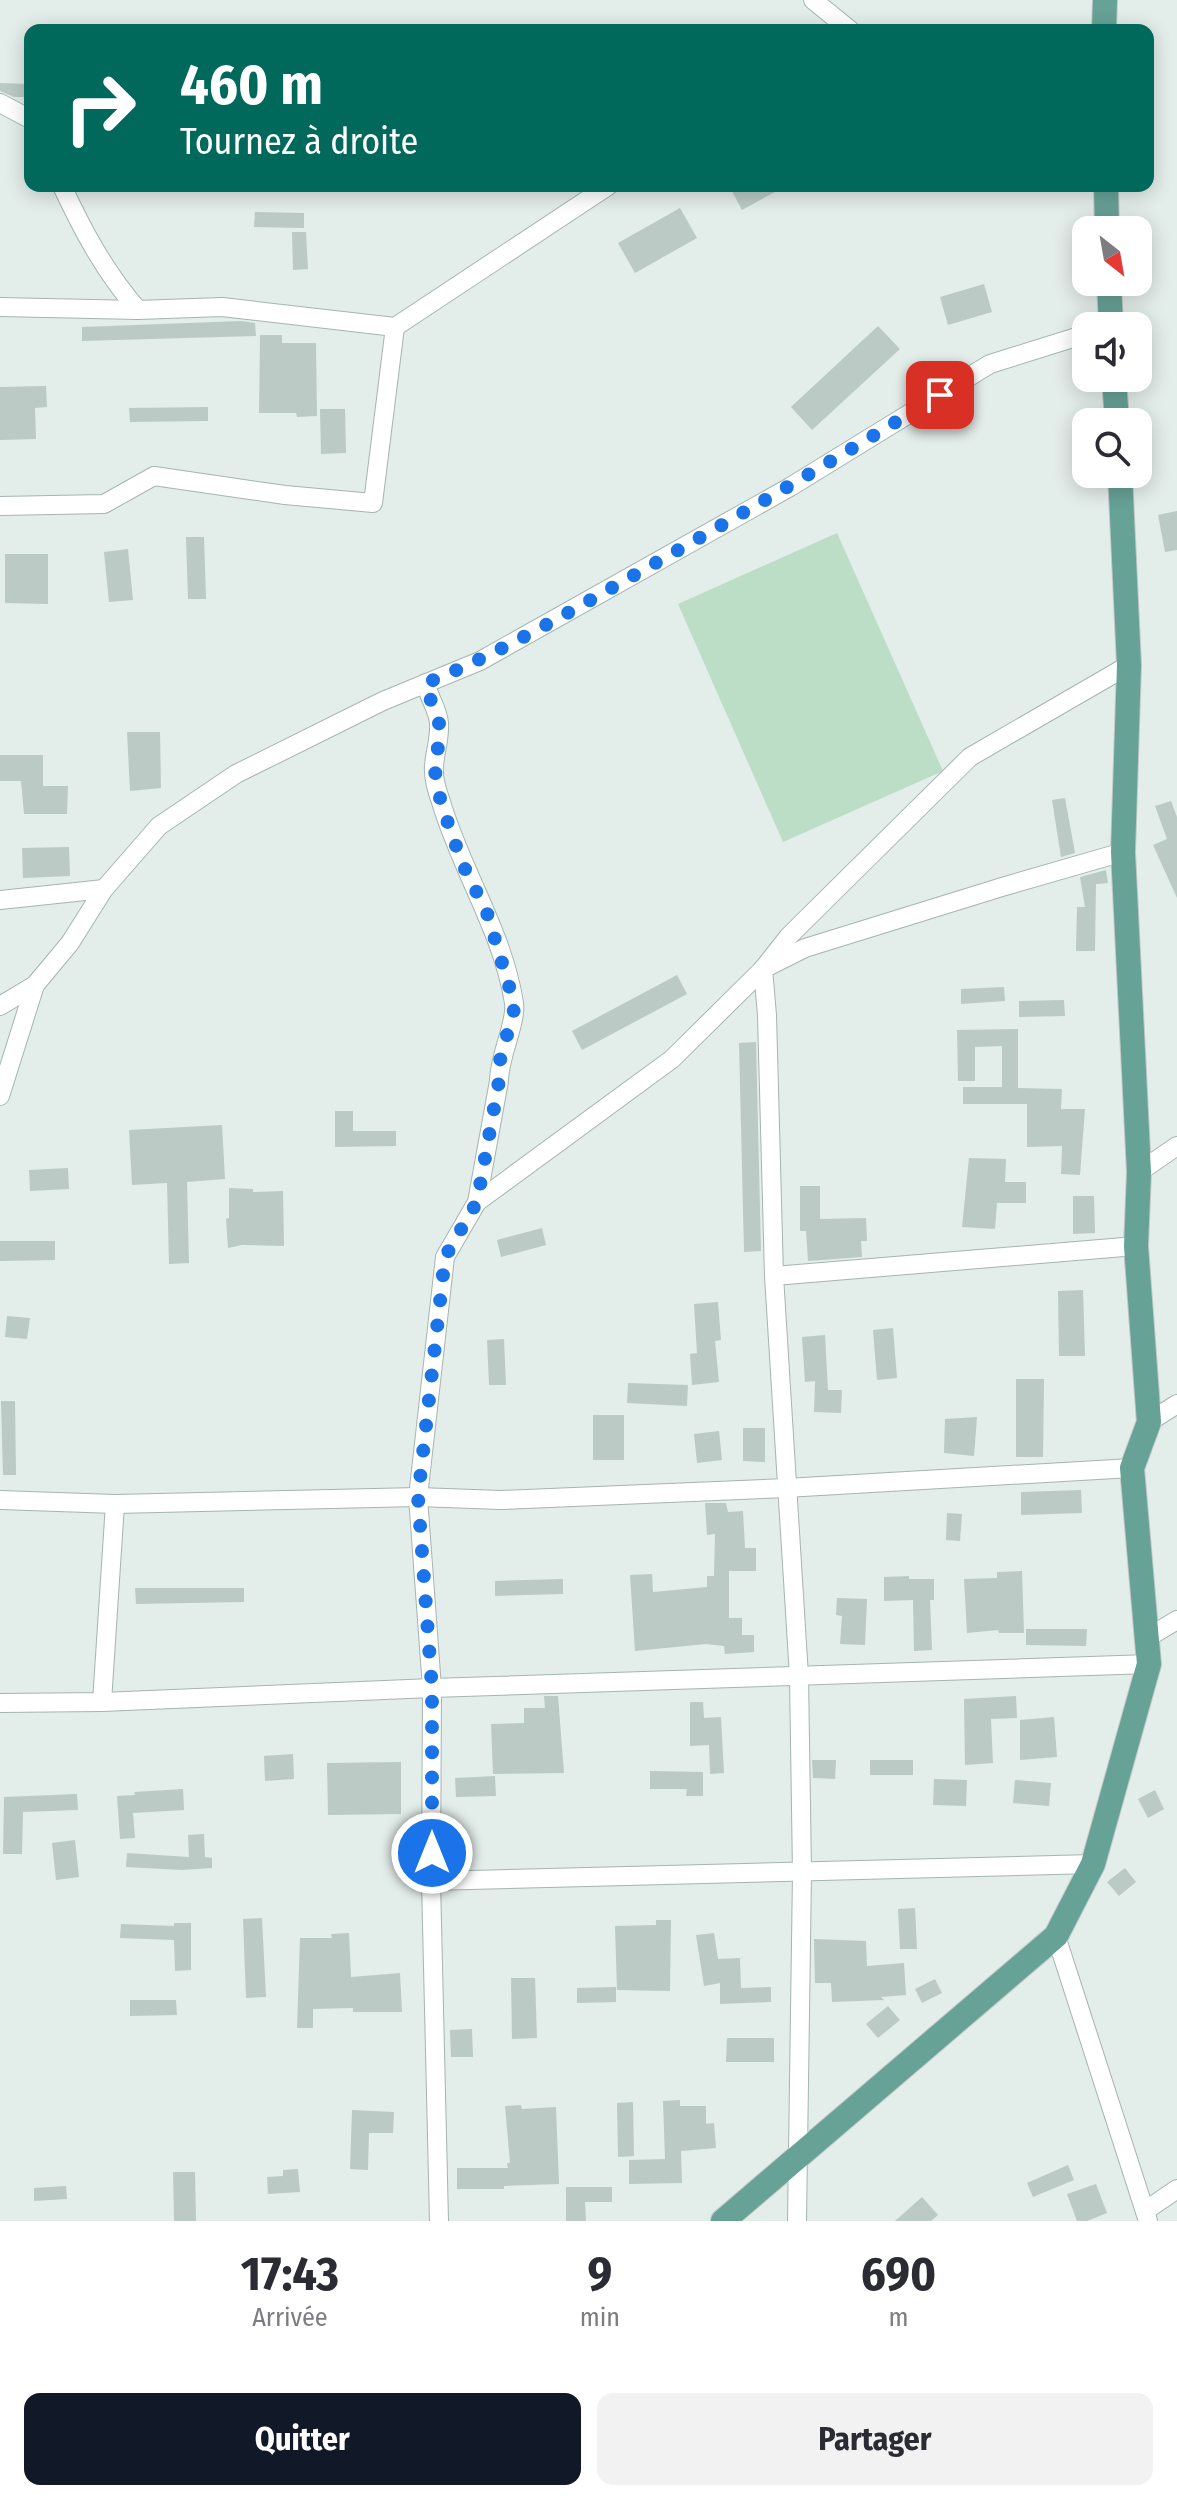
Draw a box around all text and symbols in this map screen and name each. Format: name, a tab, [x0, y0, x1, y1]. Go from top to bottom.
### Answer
text: 460 m	[180, 52, 323, 119]
icon: right	[48, 56, 152, 160]
text: Tournez à droite	[180, 120, 418, 164]
north arrow	[1072, 216, 1152, 296]
map controls	[1072, 216, 1152, 488]
button: sound	[1072, 312, 1152, 392]
pin	[906, 361, 974, 429]
icon: arrive	[918, 373, 962, 417]
button: search	[1072, 408, 1152, 488]
position arrow	[390, 1811, 474, 1895]
text: 17:43	[241, 2245, 339, 2303]
text: 9	[588, 2245, 612, 2303]
text: 690	[861, 2245, 936, 2303]
text: Arrivée	[252, 2302, 328, 2333]
text: min	[580, 2302, 620, 2333]
text: m	[889, 2302, 909, 2333]
button: Quitter	[24, 2393, 581, 2485]
button: Partager	[597, 2393, 1153, 2485]

